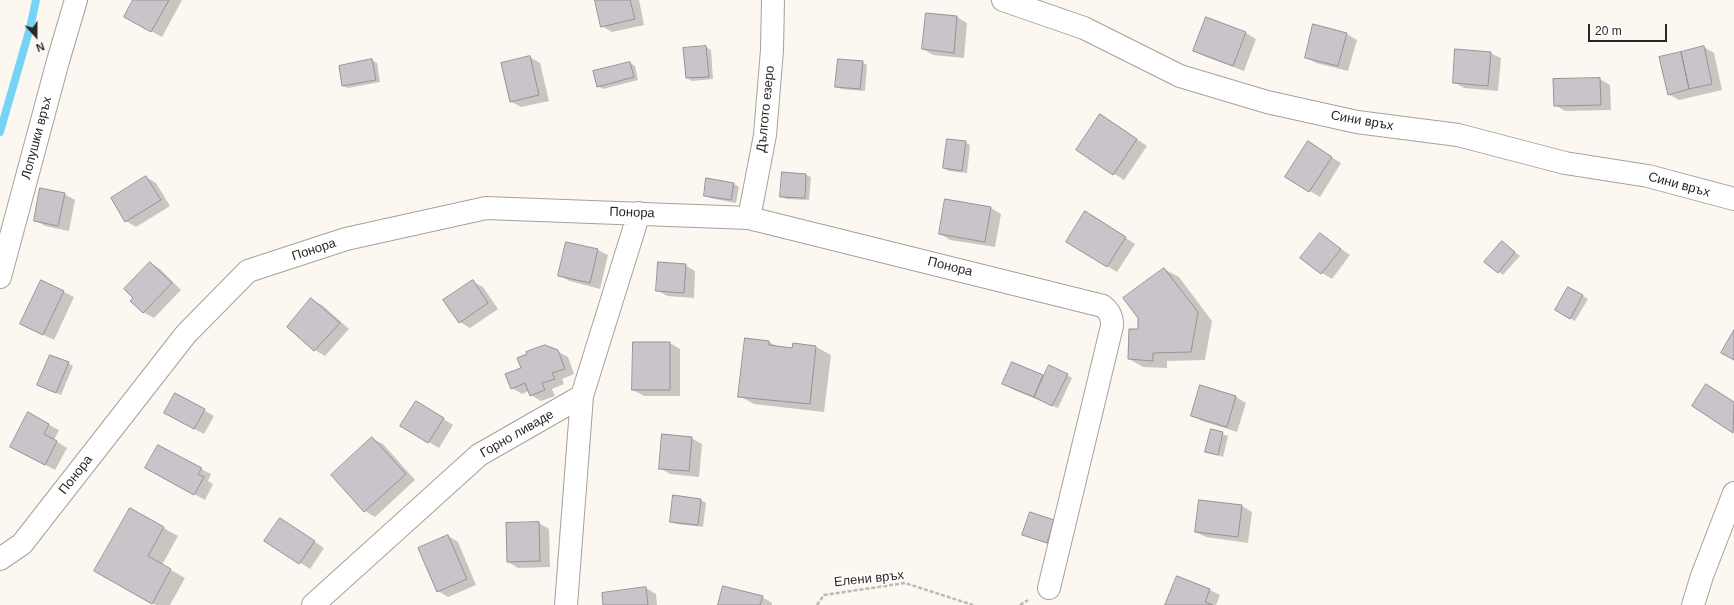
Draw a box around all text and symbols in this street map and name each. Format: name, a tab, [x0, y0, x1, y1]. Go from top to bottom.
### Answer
north arrow	[16, 16, 56, 56]
scale bar	[1590, 16, 1669, 42]
text: 20 m	[1595, 24, 1622, 38]
text: N	[34, 40, 46, 54]
street label: Дългото езеро	[754, 65, 778, 153]
street label: Лопушки връх	[18, 95, 56, 181]
street label: Сини връх	[1329, 108, 1395, 134]
street label: Сини връх	[1646, 169, 1712, 201]
street label: Понора	[609, 204, 655, 222]
street label: Понора	[290, 236, 338, 264]
street label: Понора	[926, 254, 974, 280]
street label: Горно ливаде	[477, 407, 557, 461]
street label: Понора	[56, 452, 96, 498]
street label: Елени връх	[833, 568, 905, 590]

